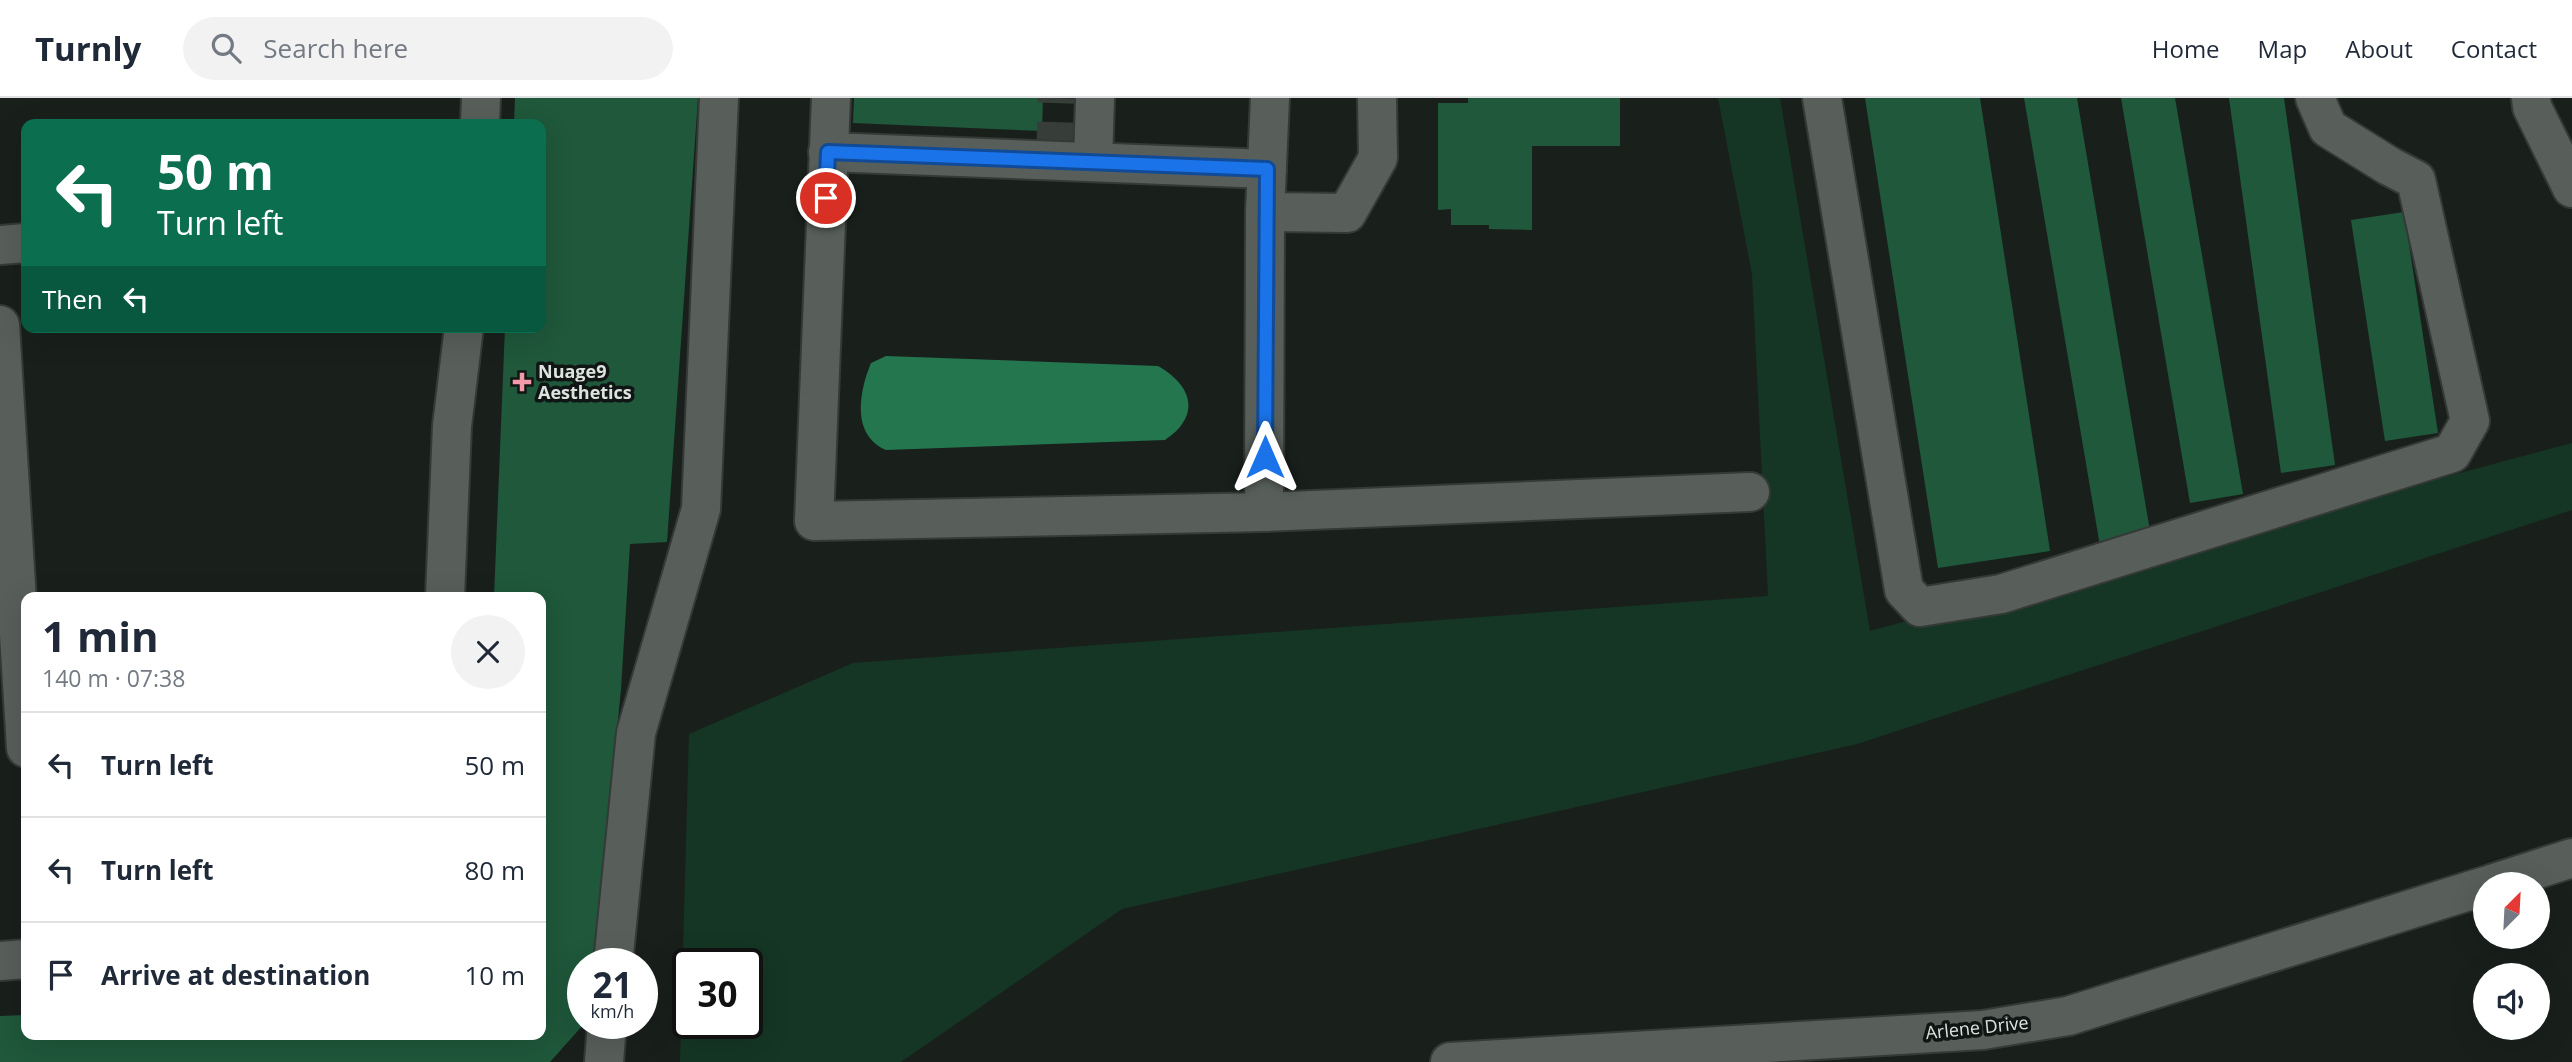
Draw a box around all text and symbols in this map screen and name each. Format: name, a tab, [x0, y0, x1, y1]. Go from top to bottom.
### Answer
search box	[183, 17, 673, 80]
text: Turnly	[35, 26, 141, 71]
icon: search	[207, 29, 245, 67]
text: Search here	[263, 30, 408, 66]
text: Home	[2152, 32, 2220, 65]
text: Map	[2258, 32, 2307, 65]
text: About	[2345, 32, 2413, 65]
text: Contact	[2451, 32, 2537, 65]
text: 50 m	[157, 138, 274, 204]
icon: left	[42, 147, 133, 238]
pin	[796, 168, 856, 228]
icon: arrive	[807, 179, 845, 217]
text: Turn left	[157, 201, 283, 244]
icon: left	[117, 280, 155, 318]
text: Then	[42, 281, 103, 317]
place label: Nuage9 Aesthetics	[538, 359, 632, 404]
marker: Nuage9 Aesthetics	[512, 372, 532, 392]
position arrow	[1228, 420, 1302, 494]
text: 1 min	[42, 607, 159, 664]
button: close	[451, 615, 525, 689]
text: 140 m · 07:38	[42, 662, 185, 694]
icon: left	[42, 746, 80, 784]
text: Turn left	[101, 747, 213, 783]
text: 50 m	[464, 747, 525, 783]
icon: left	[42, 851, 80, 889]
text: Turn left	[101, 852, 213, 888]
text: 80 m	[464, 852, 525, 888]
north arrow	[2473, 872, 2550, 948]
map controls	[2473, 872, 2550, 1040]
speed limit sign: 30	[672, 948, 763, 1039]
icon: arrive	[42, 956, 80, 994]
text: Arrive at destination	[101, 957, 370, 993]
text: 10 m	[464, 957, 525, 993]
text: 21	[592, 961, 633, 1008]
button: sound	[2473, 963, 2550, 1040]
text: km/h	[591, 999, 634, 1023]
street label: Arlene Drive	[1924, 1010, 2030, 1044]

